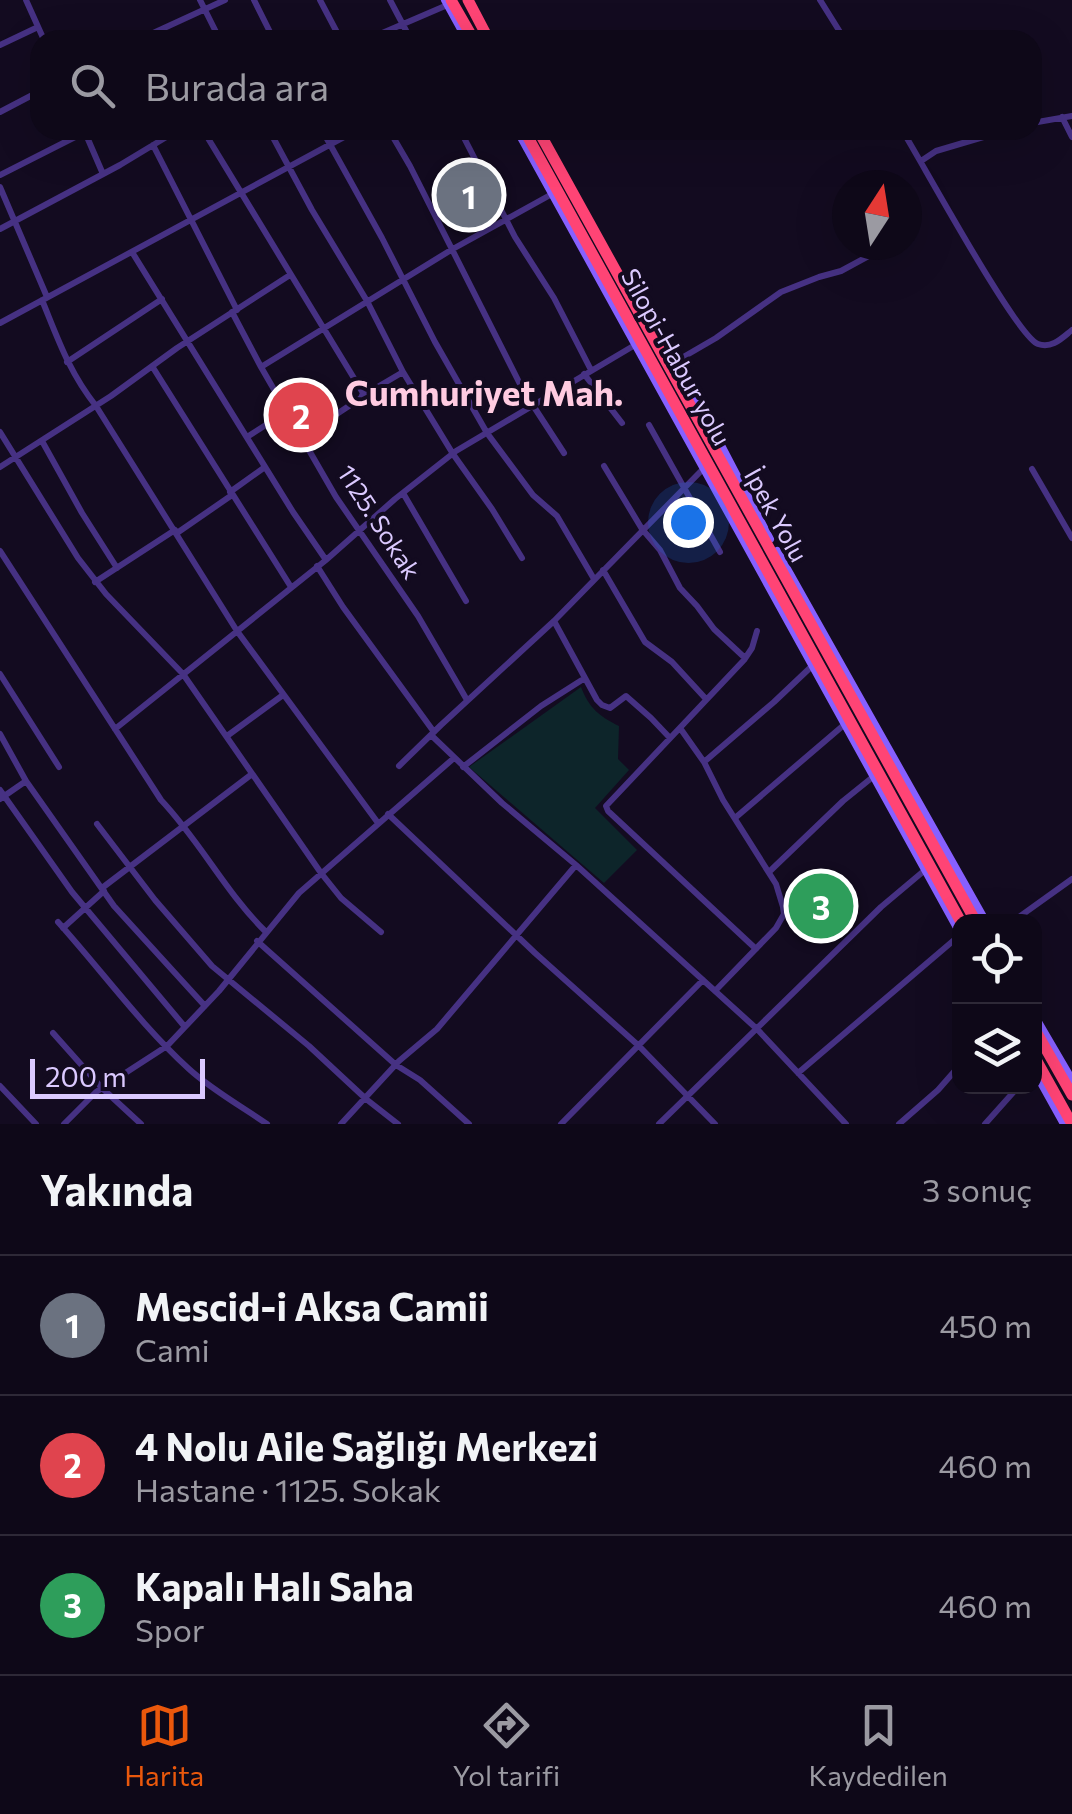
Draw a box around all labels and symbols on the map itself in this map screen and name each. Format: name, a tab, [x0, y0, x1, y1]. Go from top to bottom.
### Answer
pin: 1	[436, 158, 502, 232]
north arrow	[832, 170, 922, 260]
street label: Silopi-Habur yolu	[616, 263, 738, 450]
district label: Cumhuriyet Mah.	[345, 370, 623, 413]
pin: 2	[268, 378, 334, 452]
street label: 1125. Sokak	[332, 459, 428, 584]
street label: İpek Yolu	[739, 462, 815, 567]
your location	[663, 497, 714, 548]
pin: 3	[788, 868, 854, 944]
scale bar	[30, 1054, 205, 1098]

